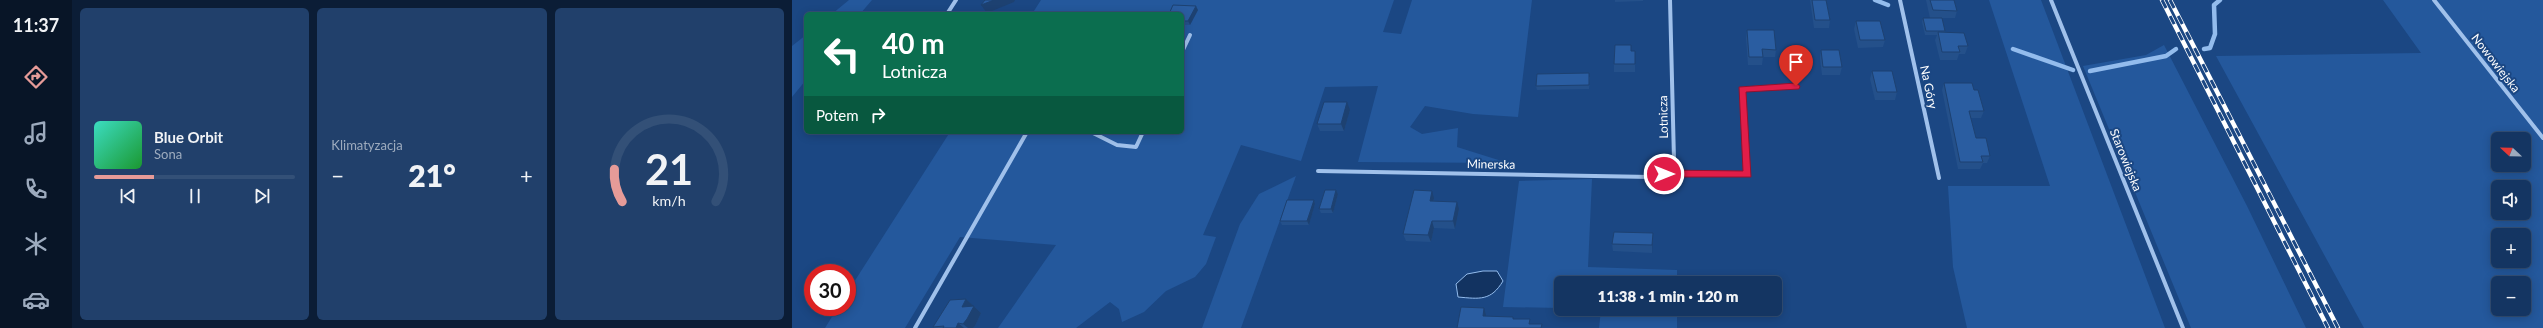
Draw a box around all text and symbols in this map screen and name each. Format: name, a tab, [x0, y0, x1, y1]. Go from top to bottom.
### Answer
text: 11:37	[13, 14, 59, 36]
text: 40 m	[882, 26, 945, 60]
icon: left	[816, 28, 868, 80]
street label: Nowowiejska	[2468, 31, 2524, 95]
pin	[1779, 45, 1813, 86]
icon: arrive	[1785, 51, 1807, 73]
text: Lotnicza	[882, 60, 947, 82]
icon: directions	[22, 63, 50, 91]
street label: Na Góry	[1917, 64, 1941, 111]
street label: Lotnicza	[1655, 95, 1671, 139]
icon: right	[867, 104, 889, 126]
text: Potem	[816, 106, 859, 124]
icon: music	[22, 119, 50, 147]
street label: Starowiejska	[2107, 127, 2145, 193]
text: Blue Orbit	[154, 128, 223, 146]
north arrow	[2491, 132, 2531, 172]
map controls	[2491, 132, 2531, 316]
text: Klimatyzacja	[331, 137, 403, 153]
text: 21	[645, 144, 693, 194]
text: Sona	[154, 146, 182, 162]
position arrow	[1643, 153, 1685, 195]
street label: Minerska	[1467, 156, 1515, 172]
text: 21°	[408, 157, 456, 193]
text: −	[331, 162, 344, 189]
text: +	[520, 162, 533, 189]
icon: phone	[22, 175, 50, 203]
button: sound	[2491, 180, 2531, 220]
icon: previous	[117, 185, 139, 207]
icon: pause	[184, 185, 206, 207]
icon: next	[251, 185, 273, 207]
text: km/h	[653, 192, 686, 209]
button: +	[2491, 228, 2531, 268]
icon: climate	[22, 230, 50, 258]
speed limit sign: 30	[804, 264, 856, 316]
button: −	[2491, 276, 2531, 316]
icon: car	[22, 286, 50, 314]
text: 11:38 · 1 min · 120 m	[1597, 287, 1739, 305]

